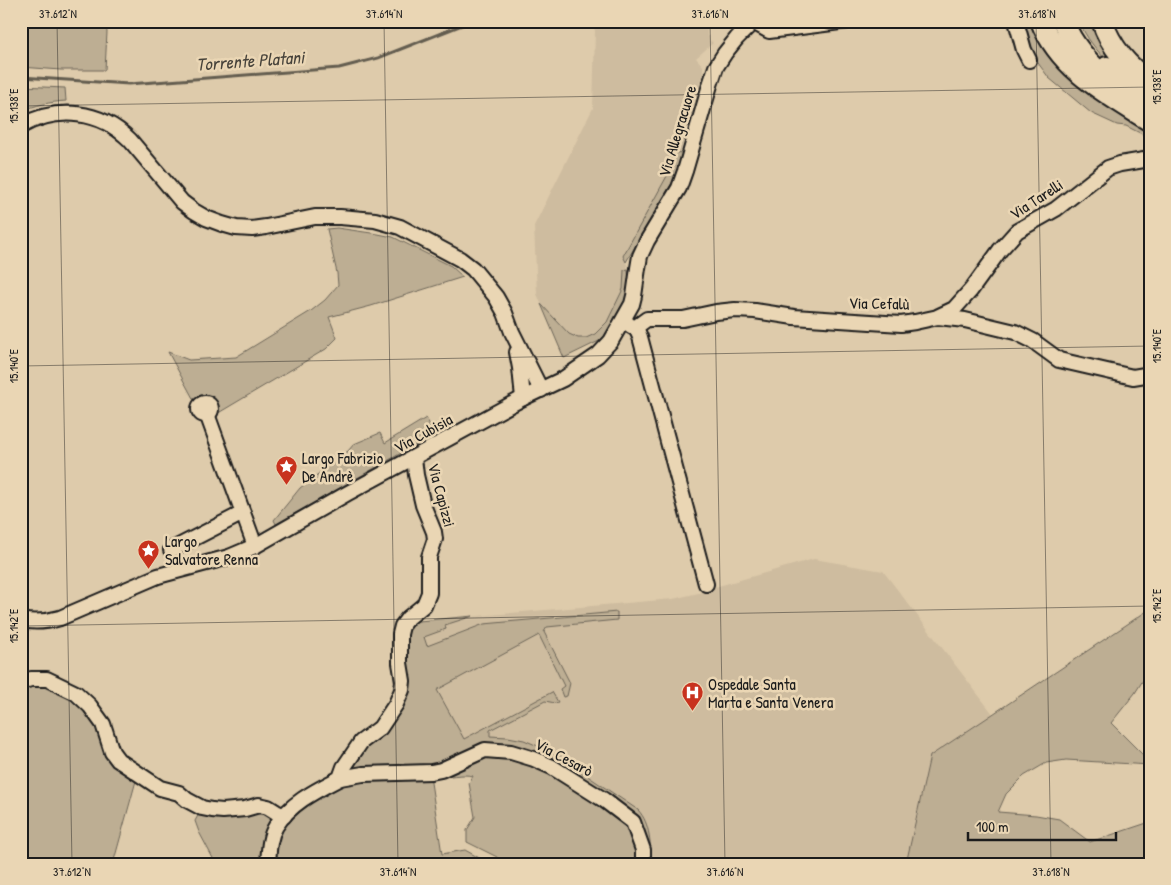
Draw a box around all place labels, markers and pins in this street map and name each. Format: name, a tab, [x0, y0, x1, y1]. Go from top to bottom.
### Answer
place label: Largo Fabrizio De Andrè	[302, 447, 384, 487]
place icon: Largo Fabrizio De Andrè	[274, 455, 298, 486]
place label: Largo Salvatore Renna	[165, 530, 258, 570]
place icon: Largo Salvatore Renna	[137, 538, 161, 569]
place label: Ospedale Santa Marta e Santa Venera	[708, 673, 833, 713]
hospital icon: Ospedale Santa Marta e Santa Venera	[680, 681, 704, 712]

